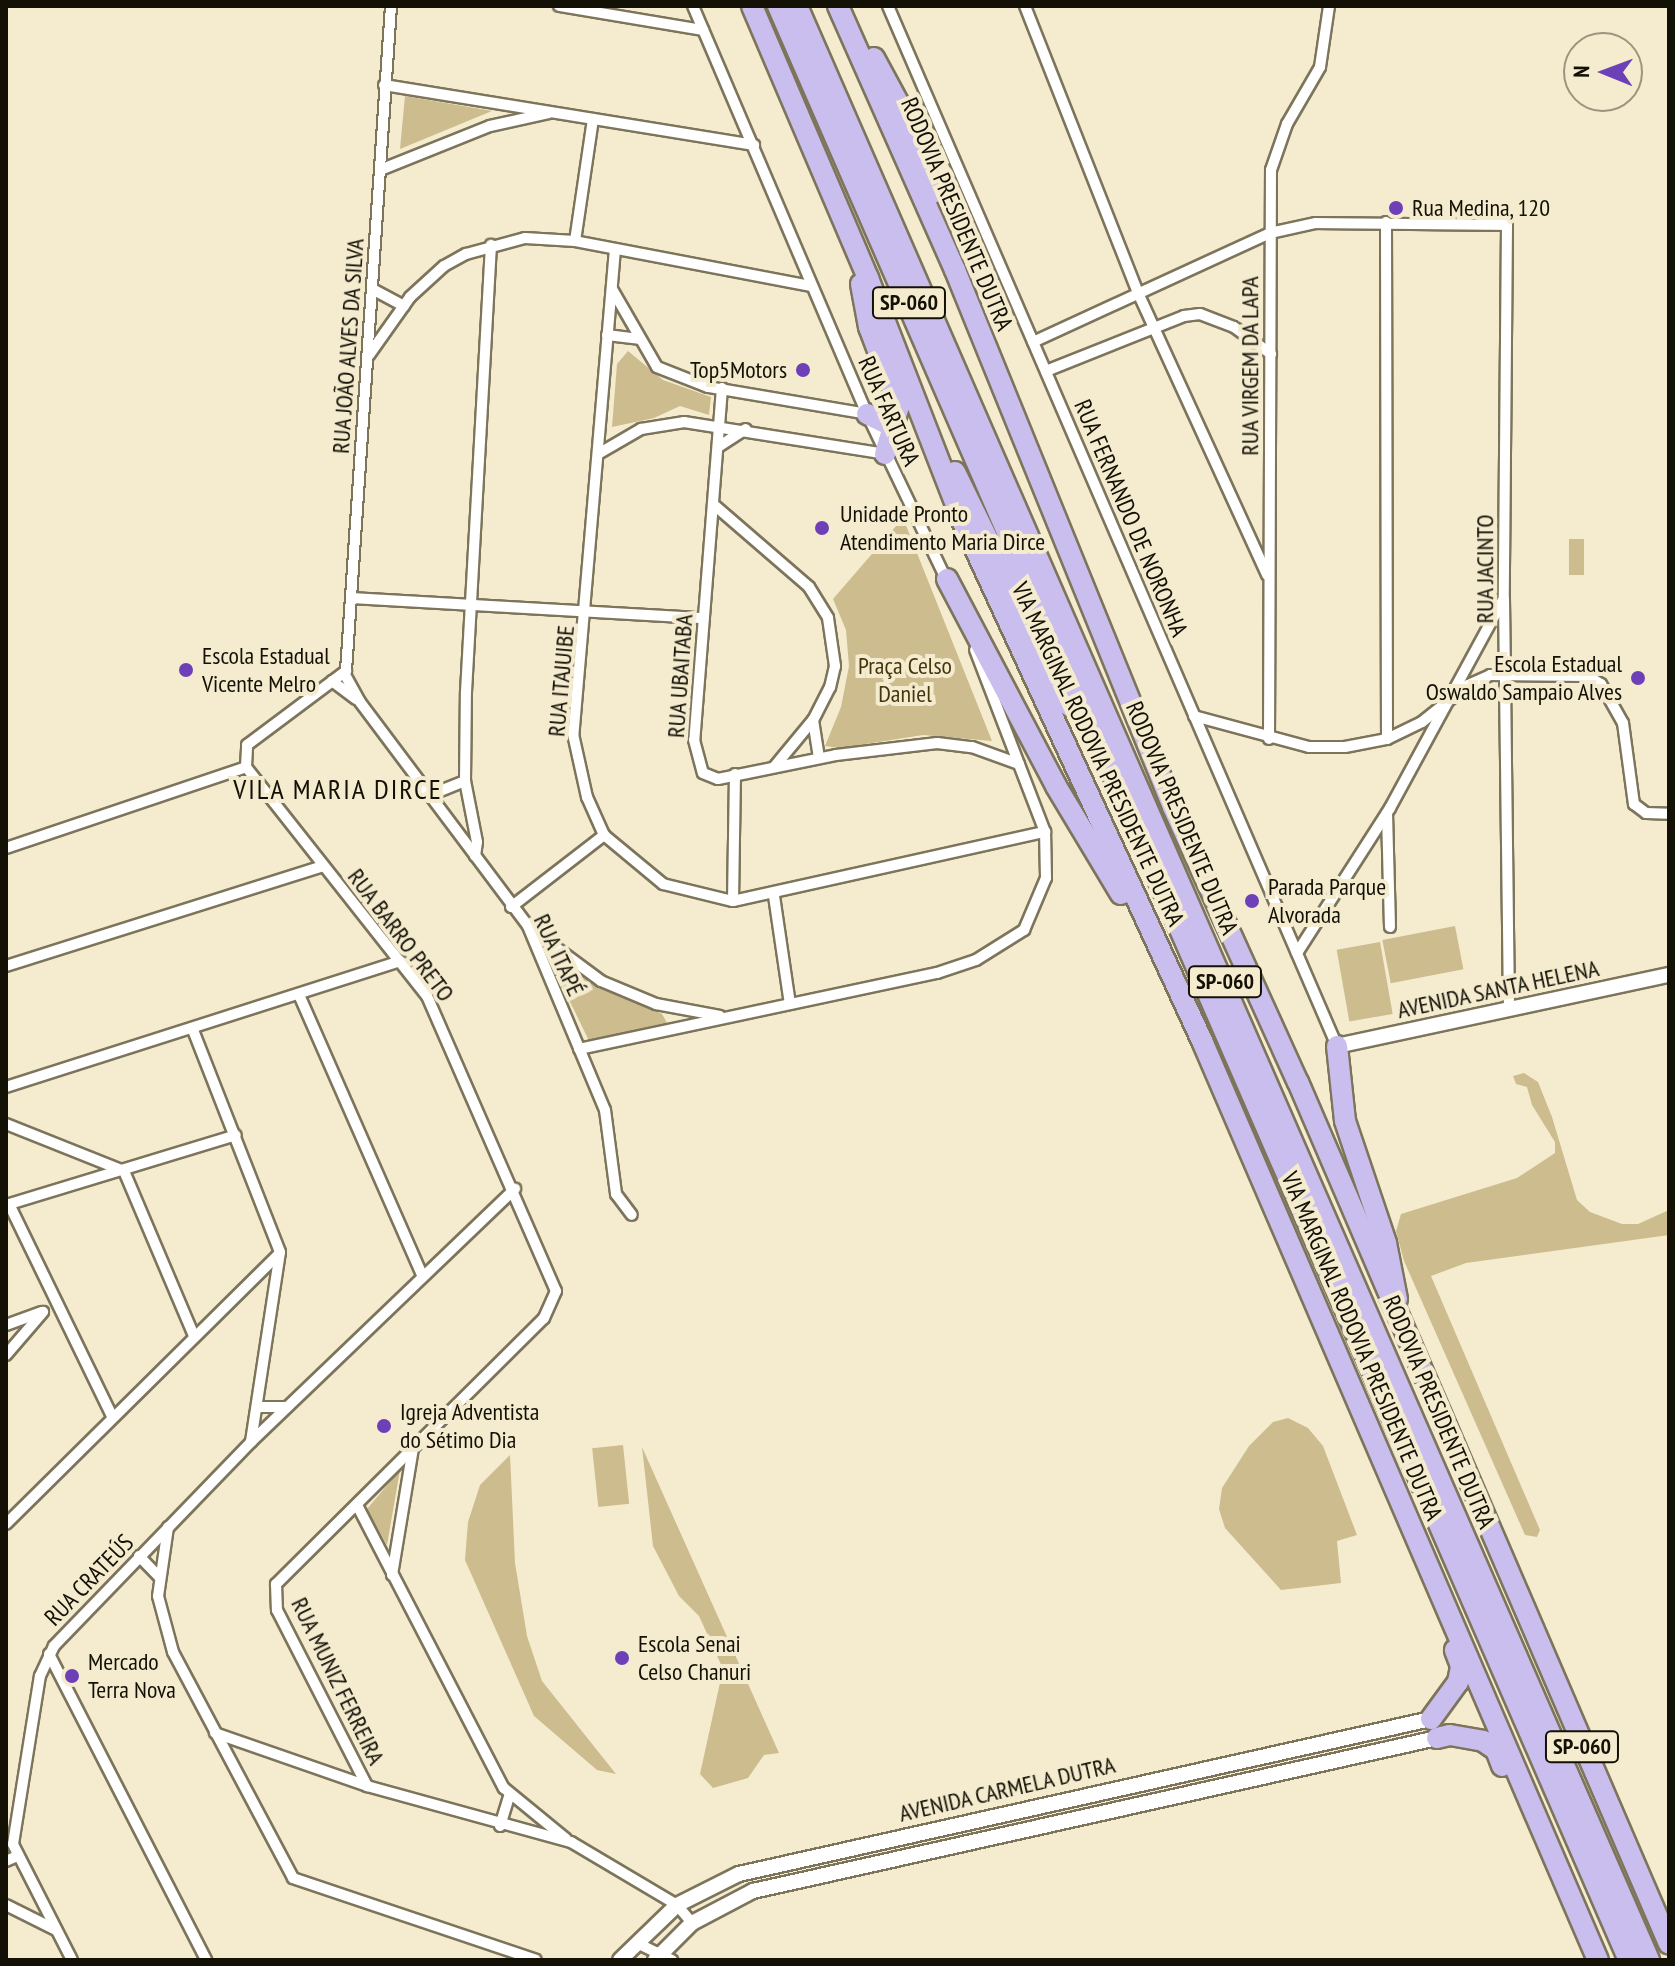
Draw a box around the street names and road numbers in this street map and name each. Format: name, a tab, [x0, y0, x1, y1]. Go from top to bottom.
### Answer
street label: RODOVIA PRESIDENTE DUTRA	[895, 93, 1019, 335]
street label: RUA JOÃO ALVES DA SILVA	[326, 236, 370, 456]
street label: RUA VIRGEM DA LAPA	[1236, 275, 1264, 457]
road number: SP-060	[871, 285, 947, 321]
street label: RUA FARTURA	[852, 351, 926, 471]
street label: RUA FERNANDO DE NORONHA	[1068, 395, 1194, 641]
street label: RUA JACINTO	[1471, 514, 1499, 624]
street label: VIA MARGINAL RODOVIA PRESIDENTE DUTRA	[1005, 576, 1191, 932]
street label: RUA UBAITABA	[661, 613, 699, 739]
street label: RUA ITAJUIBE	[542, 624, 580, 738]
street label: RODOVIA PRESIDENTE DUTRA	[1120, 697, 1244, 939]
street label: RUA BARRO PRETO	[342, 863, 460, 1007]
street label: RUA ITAPÉ	[527, 909, 591, 1001]
street label: AVENIDA SANTA HELENA	[1394, 953, 1602, 1025]
road number: SP-060	[1187, 964, 1263, 1000]
street label: VIA MARGINAL RODOVIA PRESIDENTE DUTRA	[1275, 1166, 1449, 1526]
street label: RODOVIA PRESIDENTE DUTRA	[1377, 1291, 1501, 1533]
street label: RUA CRATEÚS	[38, 1528, 140, 1632]
street label: RUA MUNIZ FERREIRA	[285, 1592, 391, 1770]
road number: SP-060	[1544, 1729, 1620, 1765]
street label: AVENIDA CARMELA DUTRA	[895, 1750, 1119, 1828]

